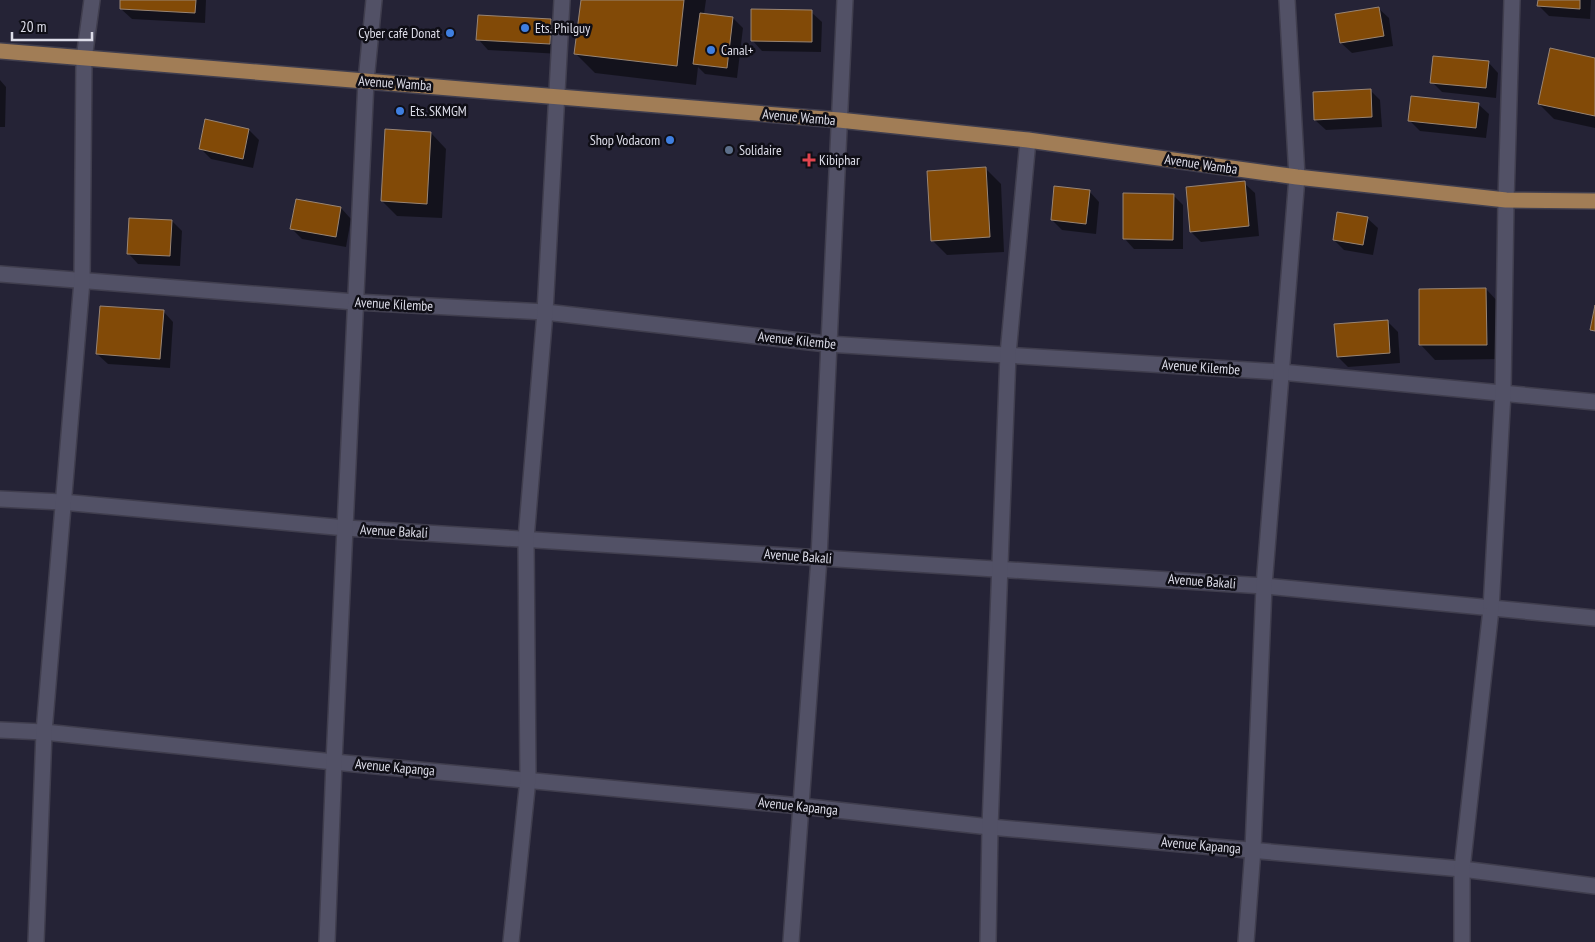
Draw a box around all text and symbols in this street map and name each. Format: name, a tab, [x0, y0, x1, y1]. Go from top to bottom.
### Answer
scale bar	[12, 10, 92, 42]
text: 20 m	[20, 17, 46, 36]
place label: Ets. Philguy	[535, 19, 591, 37]
marker: Ets. Philguy	[519, 22, 531, 34]
place label: Cyber café Donat	[358, 24, 440, 42]
marker: Cyber café Donat	[444, 27, 456, 39]
place label: Canal+	[721, 41, 754, 59]
marker: Canal+	[705, 44, 717, 56]
street label: Avenue Wamba	[358, 71, 432, 95]
place label: Ets. SKMGM	[410, 102, 467, 120]
marker: Ets. SKMGM	[394, 105, 406, 117]
street label: Avenue Wamba	[762, 105, 836, 129]
place label: Shop Vodacom	[590, 131, 660, 149]
marker: Shop Vodacom	[664, 134, 676, 146]
place label: Solidaire	[739, 141, 782, 159]
marker: Solidaire	[723, 144, 735, 156]
street label: Avenue Wamba	[1163, 150, 1239, 178]
place label: Kibiphar	[819, 151, 860, 169]
marker: Kibiphar	[803, 154, 815, 166]
street label: Avenue Kilembe	[354, 293, 434, 315]
street label: Avenue Kilembe	[757, 327, 837, 353]
street label: Avenue Kilembe	[1161, 355, 1241, 379]
street label: Avenue Bakali	[360, 520, 428, 542]
street label: Avenue Bakali	[764, 545, 832, 567]
street label: Avenue Bakali	[1168, 570, 1236, 592]
street label: Avenue Kapanga	[354, 755, 436, 779]
street label: Avenue Kapanga	[757, 793, 839, 819]
street label: Avenue Kapanga	[1160, 833, 1242, 857]

